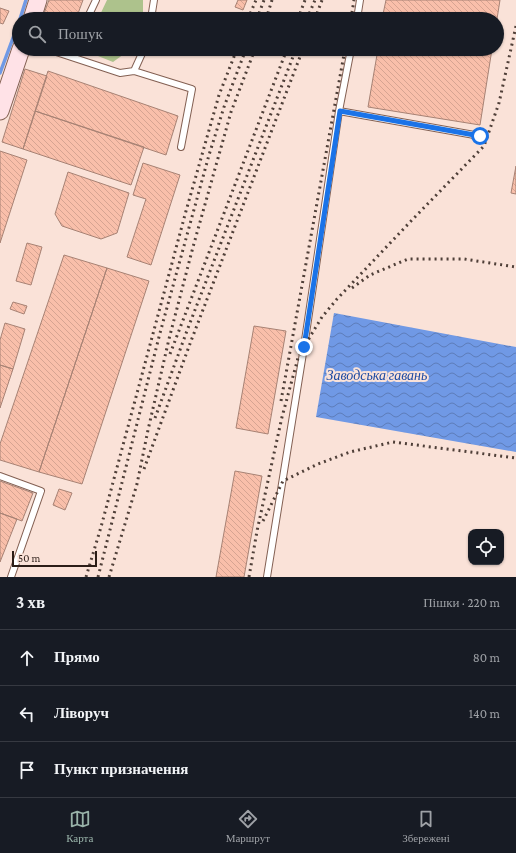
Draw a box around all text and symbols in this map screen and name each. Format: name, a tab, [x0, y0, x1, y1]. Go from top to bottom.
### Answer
search box	[12, 12, 504, 56]
icon: search	[26, 23, 48, 45]
text: Пошук	[58, 26, 103, 42]
route start	[471, 127, 489, 145]
route end	[295, 338, 313, 356]
water label: Заводська гавань	[327, 367, 427, 383]
map controls	[468, 529, 504, 565]
button: locate	[468, 529, 504, 565]
scale bar	[12, 549, 97, 568]
text: 50 m	[18, 552, 40, 564]
text: 3 хв	[16, 593, 45, 612]
text: Пішки · 220 m	[423, 595, 500, 610]
icon: ahead	[16, 647, 38, 669]
text: Прямо	[54, 649, 100, 665]
text: 80 m	[473, 650, 500, 665]
icon: left	[16, 703, 38, 725]
text: Ліворуч	[54, 705, 109, 721]
text: 140 m	[469, 706, 500, 721]
icon: arrive	[16, 759, 38, 781]
text: Пункт призначення	[54, 761, 188, 777]
tab: Карта	[66, 808, 93, 844]
tab: Маршрут	[226, 808, 270, 844]
tab: Збережені	[402, 808, 450, 844]

